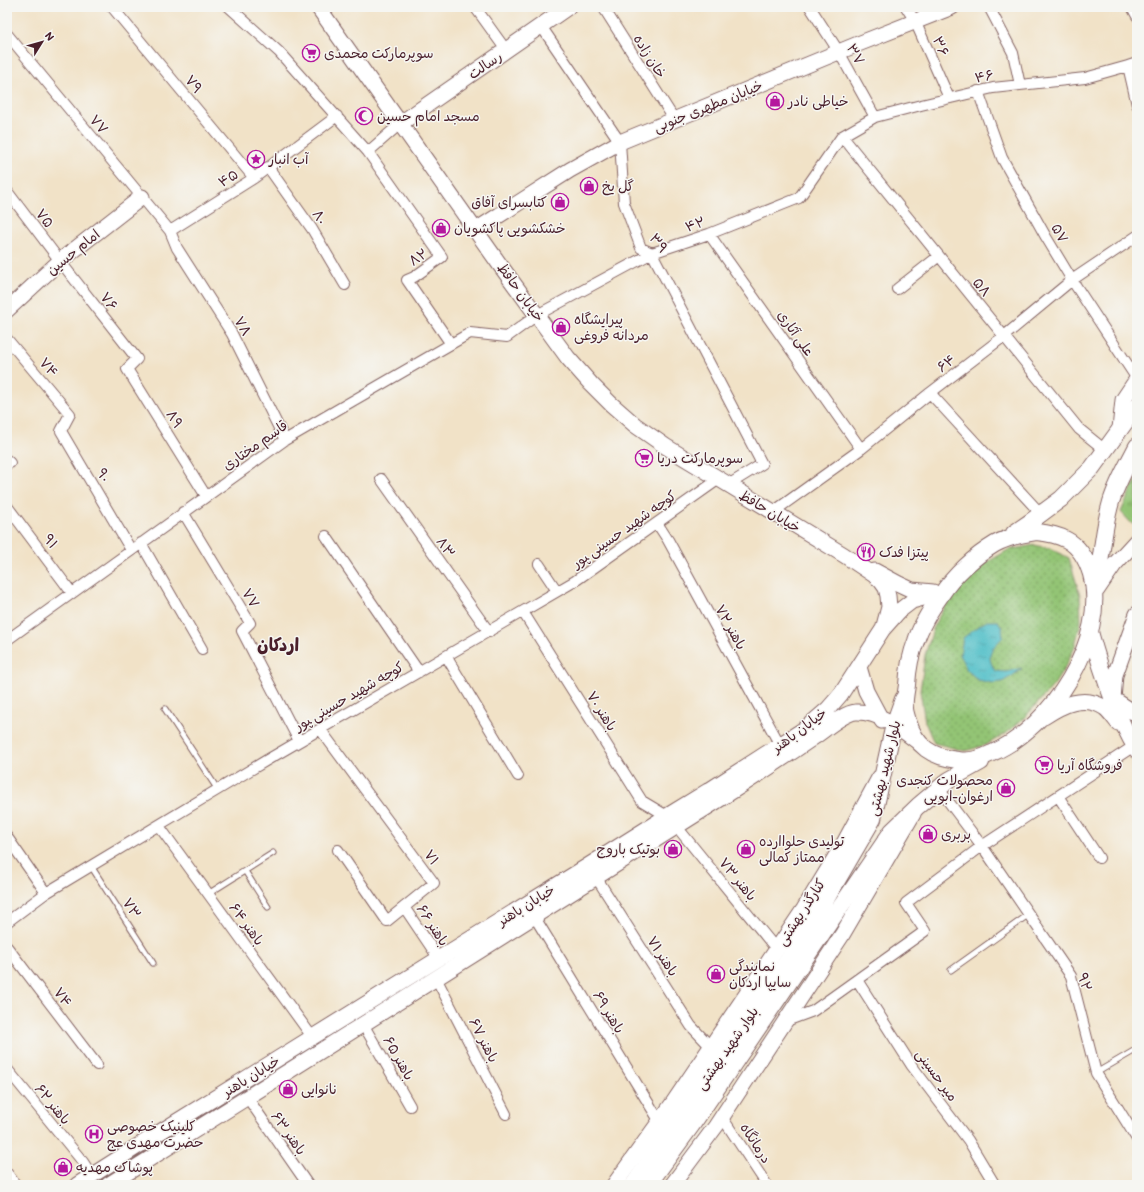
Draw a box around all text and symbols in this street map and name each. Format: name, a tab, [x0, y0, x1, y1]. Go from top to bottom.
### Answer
north arrow	[22, 22, 62, 62]
text: N	[42, 29, 57, 43]
street label: خان زاده	[630, 31, 670, 81]
street label: ۳۶	[929, 34, 952, 59]
street label: ۳۷	[843, 41, 868, 68]
supermarket icon: سوپرمارکت محمدی	[301, 43, 321, 63]
place label: سوپرمارکت محمدی	[324, 45, 434, 63]
street label: رسالت	[465, 48, 506, 83]
street label: ۴۶	[973, 66, 995, 87]
street label: ۷۹	[181, 72, 206, 97]
street label: خیابان مطهری جنوبی	[651, 77, 766, 137]
shop icon: خیاطی نادر	[765, 91, 785, 111]
place label: خیاطی نادر	[787, 93, 849, 110]
mosque icon: مسجد امام حسین	[354, 106, 374, 126]
place label: مسجد امام حسین	[377, 108, 480, 127]
street label: ۷۷	[86, 111, 111, 137]
place icon: آب انبار	[246, 149, 266, 169]
place label: آب انبار	[268, 151, 309, 168]
street label: ۴۵	[215, 166, 241, 191]
shop icon: گل یخ	[579, 176, 599, 196]
place label: گل یخ	[602, 178, 634, 196]
shop icon: کتابسرای آفاق	[550, 192, 570, 212]
place label: کتابسرای آفاق	[471, 194, 547, 211]
street label: ۷۵	[32, 205, 57, 231]
street label: ۸۰	[309, 207, 331, 228]
street label: ۴۲	[683, 213, 707, 236]
shop icon: خشکشویی پاکشویان	[431, 218, 451, 238]
place label: خشکشویی پاکشویان	[454, 220, 566, 238]
street label: ۵۷	[1047, 221, 1072, 246]
street label: امام حسین	[43, 226, 105, 281]
street label: ۳۹	[646, 230, 672, 257]
street label: ۸۲	[406, 245, 431, 270]
street label: خیابان حافظ	[494, 260, 548, 325]
street label: ۵۸	[969, 274, 994, 300]
street label: ۷۶	[96, 289, 121, 314]
street label: علی آثاری	[774, 307, 818, 360]
place label: پیرایشگاه مردانه فروغی	[574, 311, 649, 344]
street label: ۷۸	[230, 314, 255, 339]
shop icon: پیرایشگاه مردانه فروغی	[551, 317, 571, 337]
street label: ۶۴	[934, 351, 959, 376]
street label: ۷۴	[36, 354, 62, 381]
street label: ۸۹	[162, 407, 187, 432]
street label: قاسم مختاری	[219, 417, 292, 476]
supermarket icon: سوپرمارکت دریا	[634, 448, 654, 468]
place label: سوپرمارکت دریا	[657, 450, 743, 468]
street label: ۹۰	[93, 465, 114, 485]
street label: خیابان حافظ	[736, 486, 803, 536]
street label: کوچه شهید حسینی ‍پور	[568, 487, 680, 573]
street label: ۹۱	[40, 531, 62, 552]
street label: ۸۳	[433, 534, 459, 561]
restaurant icon: پیتزا فدک	[856, 542, 876, 562]
place label: پیتزا فدک	[879, 544, 929, 562]
street label: ۷۷	[238, 585, 263, 611]
street label: باهنر ۷۲	[711, 602, 750, 653]
district label: اردکان	[257, 634, 299, 656]
street label: کوچه شهید حسینی ‍پور	[291, 658, 407, 736]
street label: باهنر ۷۰	[583, 688, 620, 734]
street label: خیابان باهنر	[768, 704, 830, 757]
street label: بلوار شهید بهشتی	[864, 719, 905, 818]
supermarket icon: فروشگاه آریا	[1034, 755, 1054, 775]
place label: فروشگاه آریا	[1057, 757, 1123, 774]
place label: محصولات کنجدی ارغوان-ابویی	[896, 772, 993, 805]
shop icon: محصولات کنجدی ارغوان-ابویی	[996, 778, 1016, 798]
shop icon: بربری	[918, 824, 938, 844]
place label: بربری	[941, 826, 971, 843]
place label: تولیدی حلواارده ممتاز کمالی	[759, 833, 845, 866]
shop icon: بوتیک باروج	[663, 839, 683, 859]
shop icon: تولیدی حلواارده ممتاز کمالی	[736, 839, 756, 859]
place label: بوتیک باروج	[596, 841, 660, 859]
street label: ۷۱	[420, 846, 443, 868]
street label: باهنر ۷۳	[715, 854, 760, 904]
street label: کنارگذر بهشتی	[773, 876, 829, 949]
street label: خیابان باهنر	[494, 881, 558, 930]
street label: ۷۳	[119, 895, 145, 922]
street label: باهنر ۶۴	[225, 900, 268, 949]
street label: باهنر ۶۶	[413, 901, 452, 949]
street label: باهنر ۷۱	[643, 933, 682, 980]
place label: نمایندگی سایپا اردکان	[729, 958, 791, 992]
shop icon: نمایندگی سایپا اردکان	[706, 964, 726, 984]
street label: ۹۲	[1074, 971, 1095, 993]
street label: ۷۴	[50, 984, 76, 1011]
street label: باهنر ۶۹	[589, 988, 628, 1037]
street label: بلوار شهید بهشتی	[692, 1003, 762, 1093]
street label: باهنر ۶۷	[465, 1015, 502, 1065]
street label: باهنر ۶۵	[380, 1033, 418, 1083]
street label: میر حسینی	[912, 1046, 961, 1105]
street label: خیابان باهنر	[219, 1052, 283, 1101]
shop icon: نانوایی	[278, 1079, 298, 1099]
street label: باهنر ۶۲	[31, 1081, 74, 1128]
place label: نانوایی	[301, 1081, 337, 1098]
street label: باهنر ۶۳	[267, 1108, 310, 1158]
place label: کلینیک خصوصی حضرت مهدی عج	[107, 1118, 204, 1152]
street label: درمانگاه	[736, 1120, 775, 1167]
hospital icon: کلینیک خصوصی حضرت مهدی عج	[84, 1124, 104, 1144]
shop icon: پوشاک مهدیه	[53, 1157, 73, 1177]
place label: پوشاک مهدیه	[76, 1159, 153, 1177]

